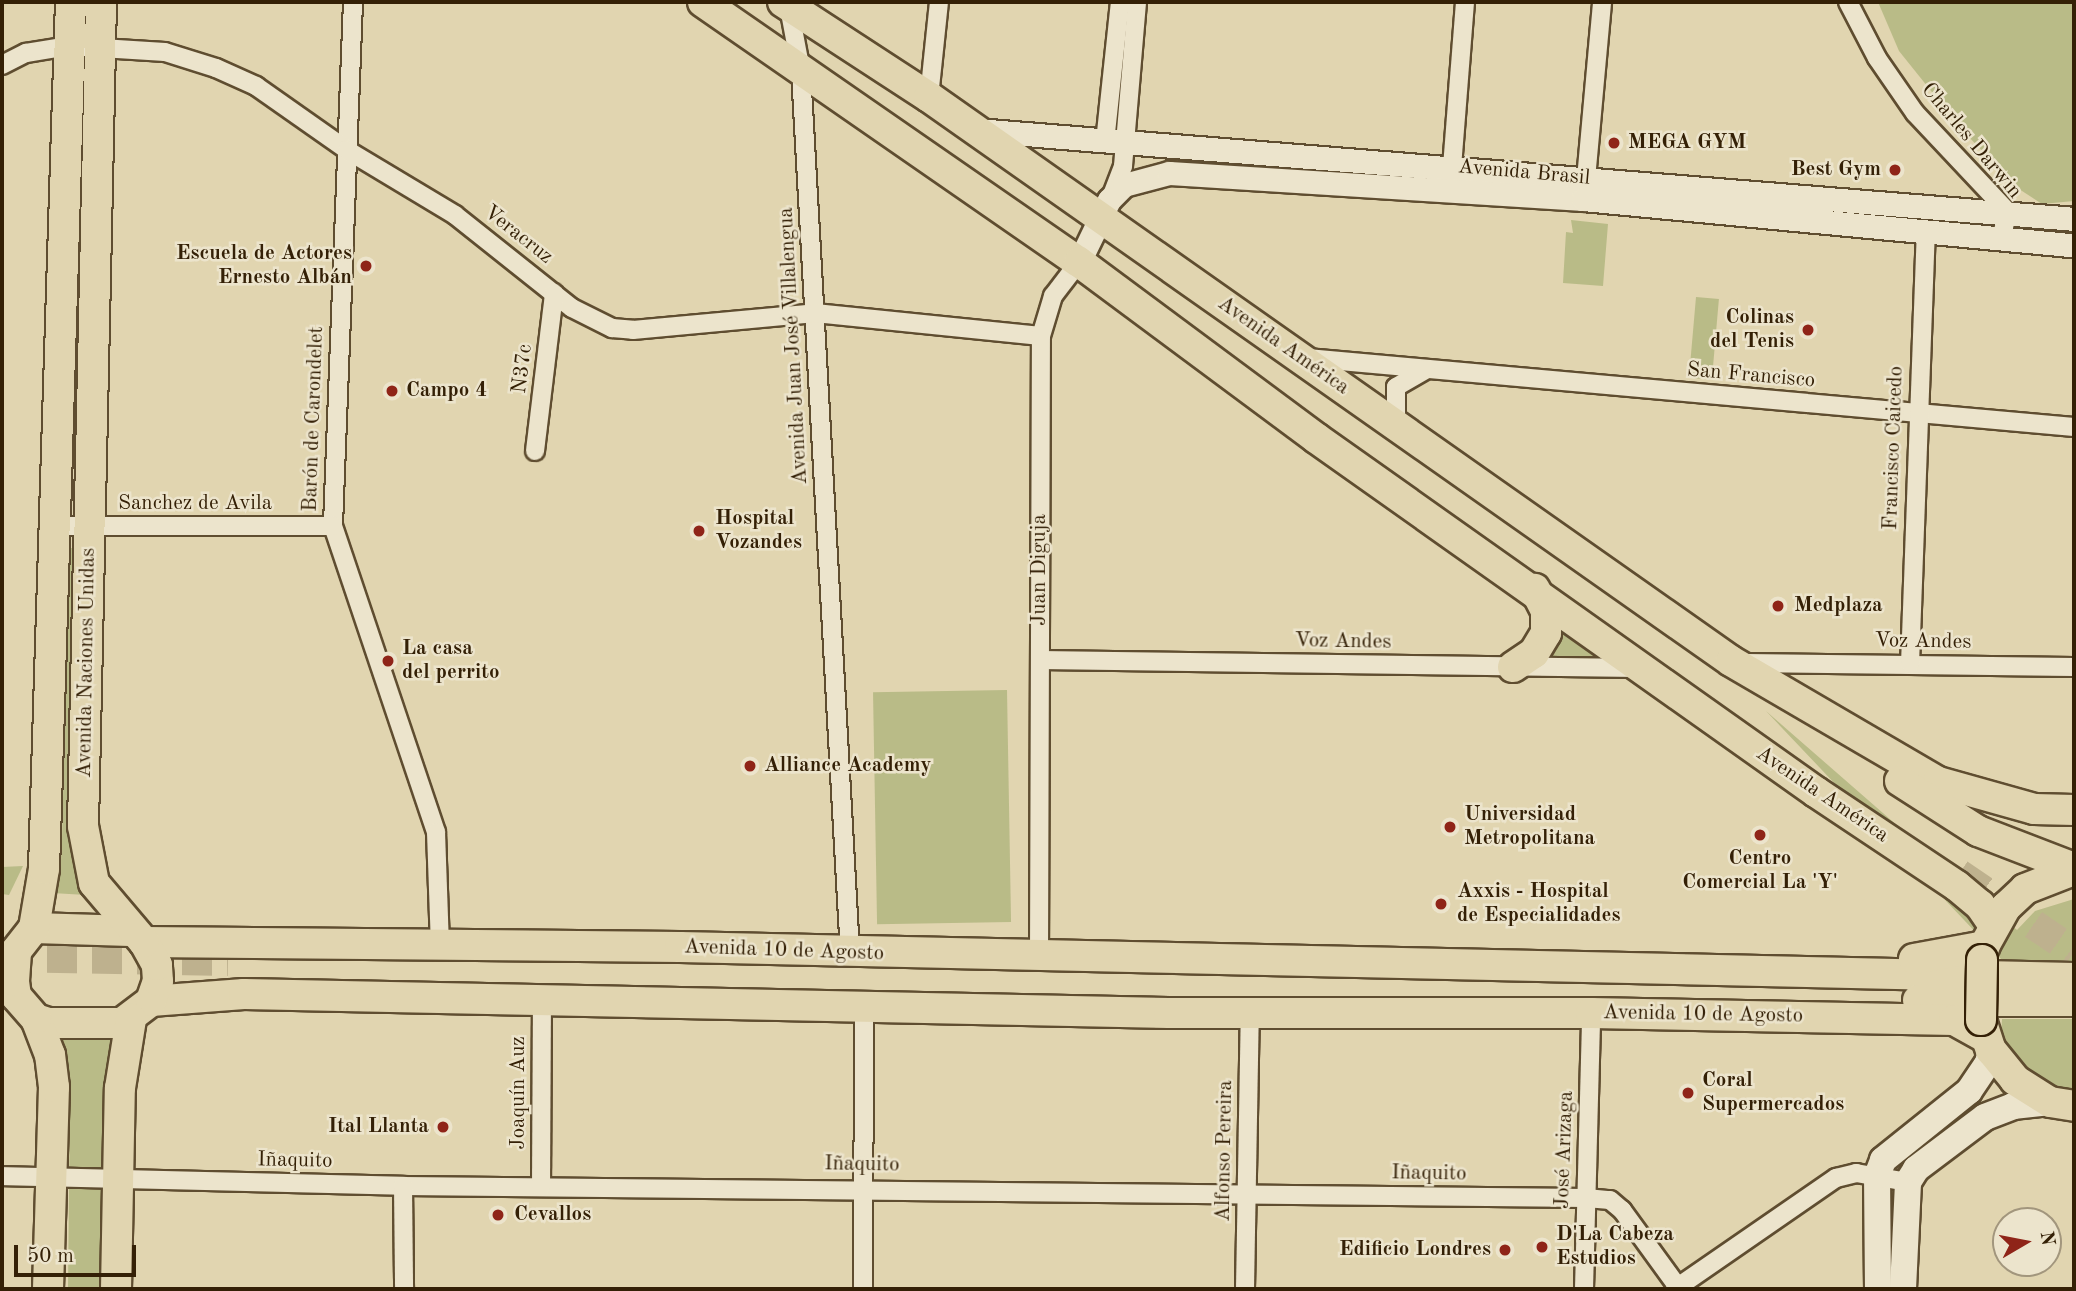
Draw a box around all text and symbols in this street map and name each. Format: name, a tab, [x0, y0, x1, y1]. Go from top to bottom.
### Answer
street label: Charles Darwin	[1915, 78, 2027, 204]
place label: MEGA GYM	[1628, 130, 1746, 156]
marker: MEGA GYM	[1606, 135, 1622, 151]
street label: Avenida Brasil	[1457, 155, 1591, 191]
place label: Best Gym	[1791, 157, 1881, 183]
marker: Best Gym	[1887, 162, 1903, 178]
street label: Veracruz	[478, 200, 558, 270]
street label: Avenida Juan José Villalengua	[774, 207, 814, 485]
place label: Escuela de Actores Ernesto Albán	[176, 241, 352, 291]
marker: Escuela de Actores Ernesto Albán	[358, 258, 374, 274]
street label: Avenida América	[1212, 291, 1354, 401]
place label: Colinas del Tenis	[1710, 305, 1794, 355]
marker: Colinas del Tenis	[1800, 322, 1816, 338]
street label: Barón de Carondelet	[298, 326, 330, 512]
street label: N37c	[507, 343, 539, 395]
street label: San Francisco	[1686, 358, 1816, 394]
street label: Francisco Caicedo	[1879, 366, 1909, 530]
place label: Campo 4	[406, 378, 487, 404]
marker: Campo 4	[384, 383, 400, 399]
street label: Sanchez de Avila	[118, 491, 272, 517]
place label: Hospital Vozandes	[715, 506, 802, 556]
street label: Juan Diguja	[1027, 514, 1053, 626]
marker: Hospital Vozandes	[689, 521, 709, 541]
street label: Avenida Naciones Unidas	[72, 548, 102, 778]
place label: Medplaza	[1794, 593, 1883, 619]
marker: Medplaza	[1768, 596, 1788, 616]
street label: Voz Andes	[1294, 629, 1392, 655]
street label: Voz Andes	[1874, 629, 1972, 655]
place label: La casa del perrito	[402, 636, 500, 686]
marker: La casa del perrito	[380, 653, 396, 669]
street label: Avenida América	[1751, 741, 1893, 849]
place label: Alliance Academy	[764, 753, 932, 779]
marker: Alliance Academy	[742, 758, 758, 774]
place label: Universidad Metropolitana	[1464, 802, 1595, 852]
marker: Universidad Metropolitana	[1442, 819, 1458, 835]
marker: Centro Comercial La 'Y'	[1752, 827, 1768, 843]
place label: Centro Comercial La 'Y'	[1682, 846, 1838, 896]
place label: Axxis - Hospital de Especialidades	[1457, 879, 1621, 929]
marker: Axxis - Hospital de Especialidades	[1431, 894, 1451, 914]
street label: Avenida 10 de Agosto	[684, 935, 884, 967]
street label: Avenida 10 de Agosto	[1603, 1001, 1803, 1029]
street label: Joaquín Auz	[506, 1036, 532, 1150]
place label: Coral Supermercados	[1702, 1068, 1844, 1118]
street label: Alfonso Pereira	[1211, 1080, 1239, 1222]
marker: Coral Supermercados	[1680, 1085, 1696, 1101]
street label: José Arizaga	[1550, 1091, 1580, 1209]
place label: Ital Llanta	[328, 1114, 429, 1140]
marker: Ital Llanta	[435, 1119, 451, 1135]
street label: Iñaquito	[257, 1148, 333, 1174]
street label: Iñaquito	[824, 1152, 900, 1178]
street label: Iñaquito	[1391, 1161, 1467, 1187]
place label: Cevallos	[514, 1202, 591, 1228]
marker: Cevallos	[488, 1205, 508, 1225]
north arrow	[1992, 1207, 2062, 1277]
place label: D'La Cabeza Estudios	[1556, 1222, 1674, 1272]
text: N	[2036, 1230, 2057, 1247]
scale bar	[18, 1232, 140, 1276]
place label: Edificio Londres	[1339, 1237, 1491, 1263]
marker: D'La Cabeza Estudios	[1534, 1239, 1550, 1255]
marker: Edificio Londres	[1497, 1242, 1513, 1258]
text: 50 m	[27, 1246, 74, 1267]

